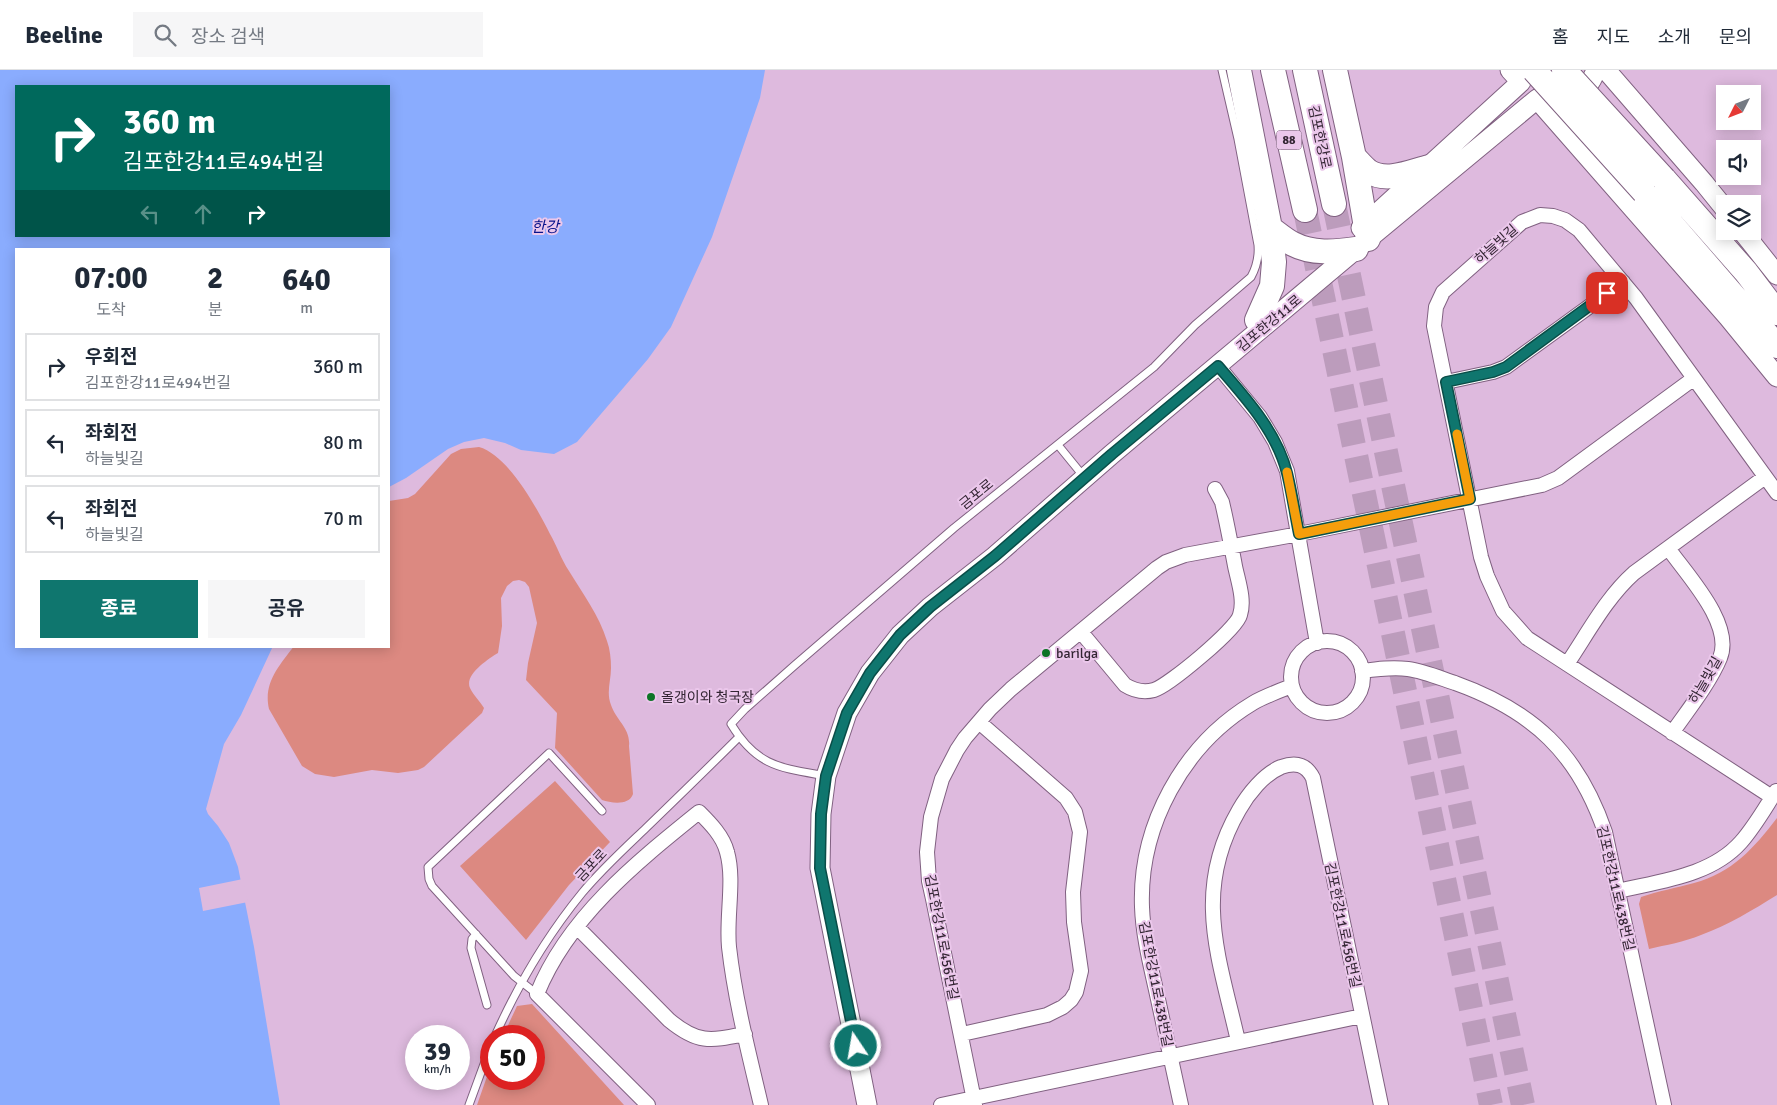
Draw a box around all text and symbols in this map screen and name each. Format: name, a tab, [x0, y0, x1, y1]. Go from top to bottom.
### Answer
search box	[133, 12, 483, 57]
text: Beeline	[25, 20, 103, 50]
icon: search	[151, 21, 179, 49]
text: 장소 검색	[191, 25, 265, 49]
text: 홈	[1552, 26, 1569, 48]
text: 지도	[1597, 26, 1630, 48]
text: 소개	[1658, 26, 1691, 48]
text: 문의	[1719, 26, 1752, 48]
north arrow	[1716, 85, 1761, 130]
map controls	[1716, 85, 1761, 240]
text: 360 m	[123, 100, 216, 143]
street label: 김포한강로	[1305, 104, 1335, 170]
icon: right	[40, 105, 105, 170]
road number: 88	[1276, 130, 1302, 150]
button: sound	[1716, 140, 1761, 185]
text: 김포한강11로494번길	[123, 148, 324, 175]
button: layers	[1716, 195, 1761, 240]
icon: left	[136, 200, 164, 228]
icon: ahead	[189, 200, 217, 228]
icon: right	[242, 200, 270, 228]
water label: 한강	[531, 218, 561, 236]
street label: 하늘빛길	[1471, 221, 1521, 268]
text: 07:00	[74, 260, 148, 297]
text: 2	[207, 260, 223, 297]
text: 640	[282, 262, 331, 299]
pin	[1586, 272, 1628, 314]
icon: arrive	[1593, 279, 1621, 307]
street label: 김포한강11로	[1233, 291, 1305, 355]
text: m	[300, 298, 313, 318]
text: 도착	[96, 300, 126, 320]
text: 분	[208, 300, 222, 320]
text: 우회전	[85, 345, 137, 369]
icon: right	[42, 353, 70, 381]
text: 360 m	[313, 355, 363, 379]
text: 김포한강11로494번길	[85, 373, 231, 393]
text: 좌회전	[85, 421, 137, 445]
icon: left	[42, 429, 70, 457]
text: 80 m	[323, 431, 363, 455]
text: 하늘빛길	[85, 449, 144, 469]
street label: 금포로	[956, 476, 997, 513]
text: 좌회전	[85, 497, 137, 521]
icon: left	[42, 505, 70, 533]
text: 70 m	[323, 507, 363, 531]
text: 하늘빛길	[85, 525, 144, 545]
button: 종료	[40, 580, 198, 638]
button: 공유	[208, 580, 365, 638]
place label: barilga	[1056, 645, 1098, 662]
marker: barilga	[1040, 647, 1052, 659]
street label: 하늘빛길	[1685, 654, 1726, 707]
place label: 올갱이와 청국장	[661, 689, 754, 706]
marker: 올갱이와 청국장	[645, 691, 657, 703]
street label: 김포한강11로438번길	[1593, 824, 1638, 952]
street label: 금포로	[572, 845, 611, 885]
street label: 김포한강11로456번길	[1321, 861, 1364, 989]
street label: 김포한강11로456번길	[921, 873, 962, 1002]
street label: 김포한강11로438번길	[1135, 920, 1176, 1049]
position arrow	[829, 1019, 881, 1071]
speed limit sign: 50	[480, 1025, 545, 1090]
text: 39	[424, 1036, 451, 1067]
text: km/h	[424, 1062, 451, 1077]

